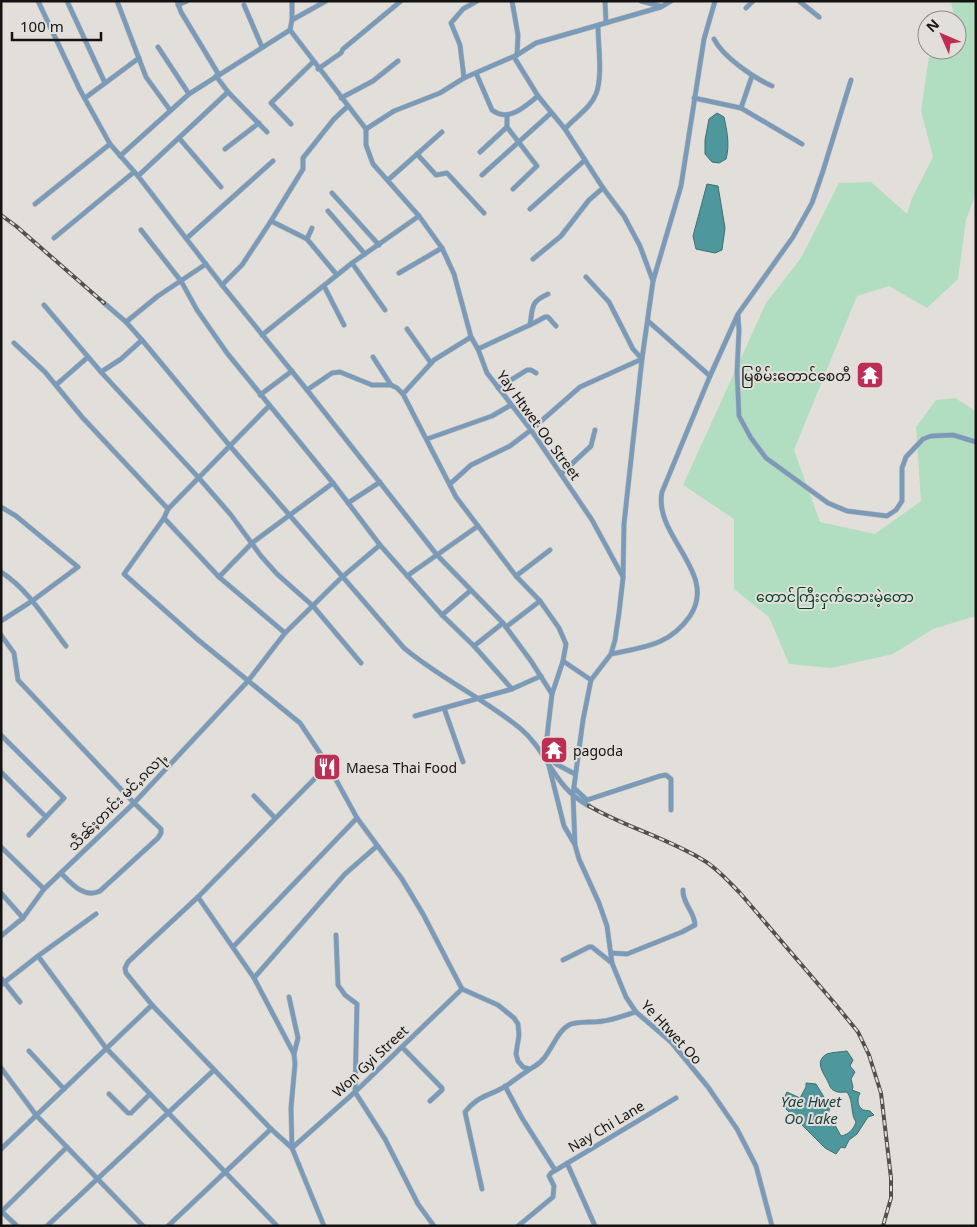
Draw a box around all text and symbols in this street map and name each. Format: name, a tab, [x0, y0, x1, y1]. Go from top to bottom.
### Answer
scale bar	[12, 10, 101, 42]
north arrow	[917, 10, 967, 60]
text: N	[922, 15, 943, 36]
text: 100 m	[20, 16, 64, 36]
temple icon: မြစိမ်းတောင်စေတီ	[855, 360, 885, 390]
street label: Yay Htwet Oo Street	[493, 366, 585, 484]
place label: မြစိမ်းတောင်စေတီ	[741, 366, 851, 388]
park label: တောင်ကြီးငှက်ဘေးမဲ့တော	[756, 587, 914, 609]
temple icon: pagoda	[539, 735, 569, 765]
place label: pagoda	[573, 741, 623, 760]
street label: သဵၼ်ႈတၢင်း မင်ႇၵလႃႇ	[63, 747, 173, 857]
restaurant icon: Maesa Thai Food	[312, 752, 342, 782]
place label: Maesa Thai Food	[346, 758, 457, 777]
street label: Ye Htwet Oo	[637, 996, 707, 1068]
street label: Won Gyi Street	[328, 1021, 412, 1101]
water label: Yae Hwet Oo Lake	[781, 1091, 842, 1128]
street label: Nay Chi Lane	[564, 1096, 648, 1156]

